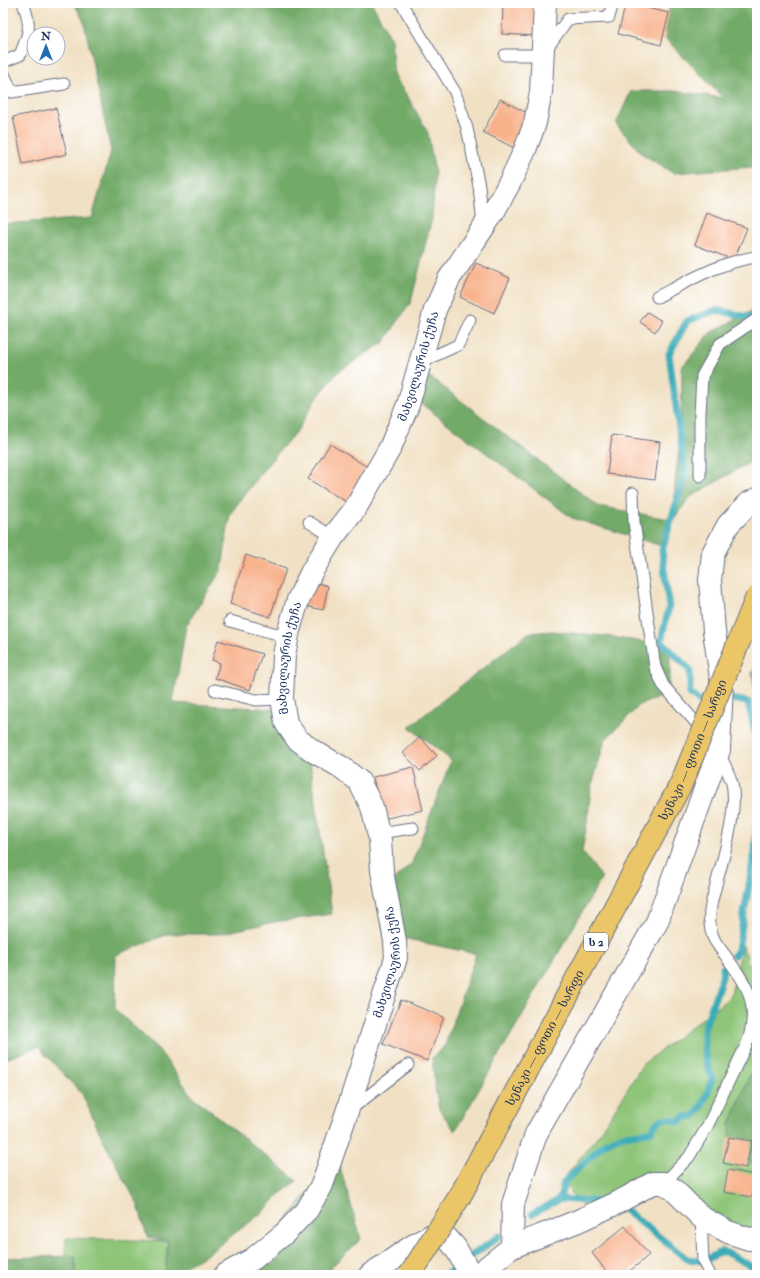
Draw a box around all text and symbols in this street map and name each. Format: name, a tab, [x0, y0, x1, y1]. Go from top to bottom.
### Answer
north arrow	[26, 26, 66, 66]
text: N	[40, 30, 52, 43]
street label: მახვილაურის ქუჩა	[395, 310, 442, 424]
street label: მახვილაურის ქუჩა	[275, 600, 305, 715]
street label: სენაკი — ფოთი — სარფი	[656, 677, 731, 823]
street label: მახვილაურის ქუჩა	[370, 905, 404, 1020]
road number: ს 2	[584, 933, 608, 951]
street label: სენაკი — ფოთი — სარფი	[503, 967, 588, 1109]

